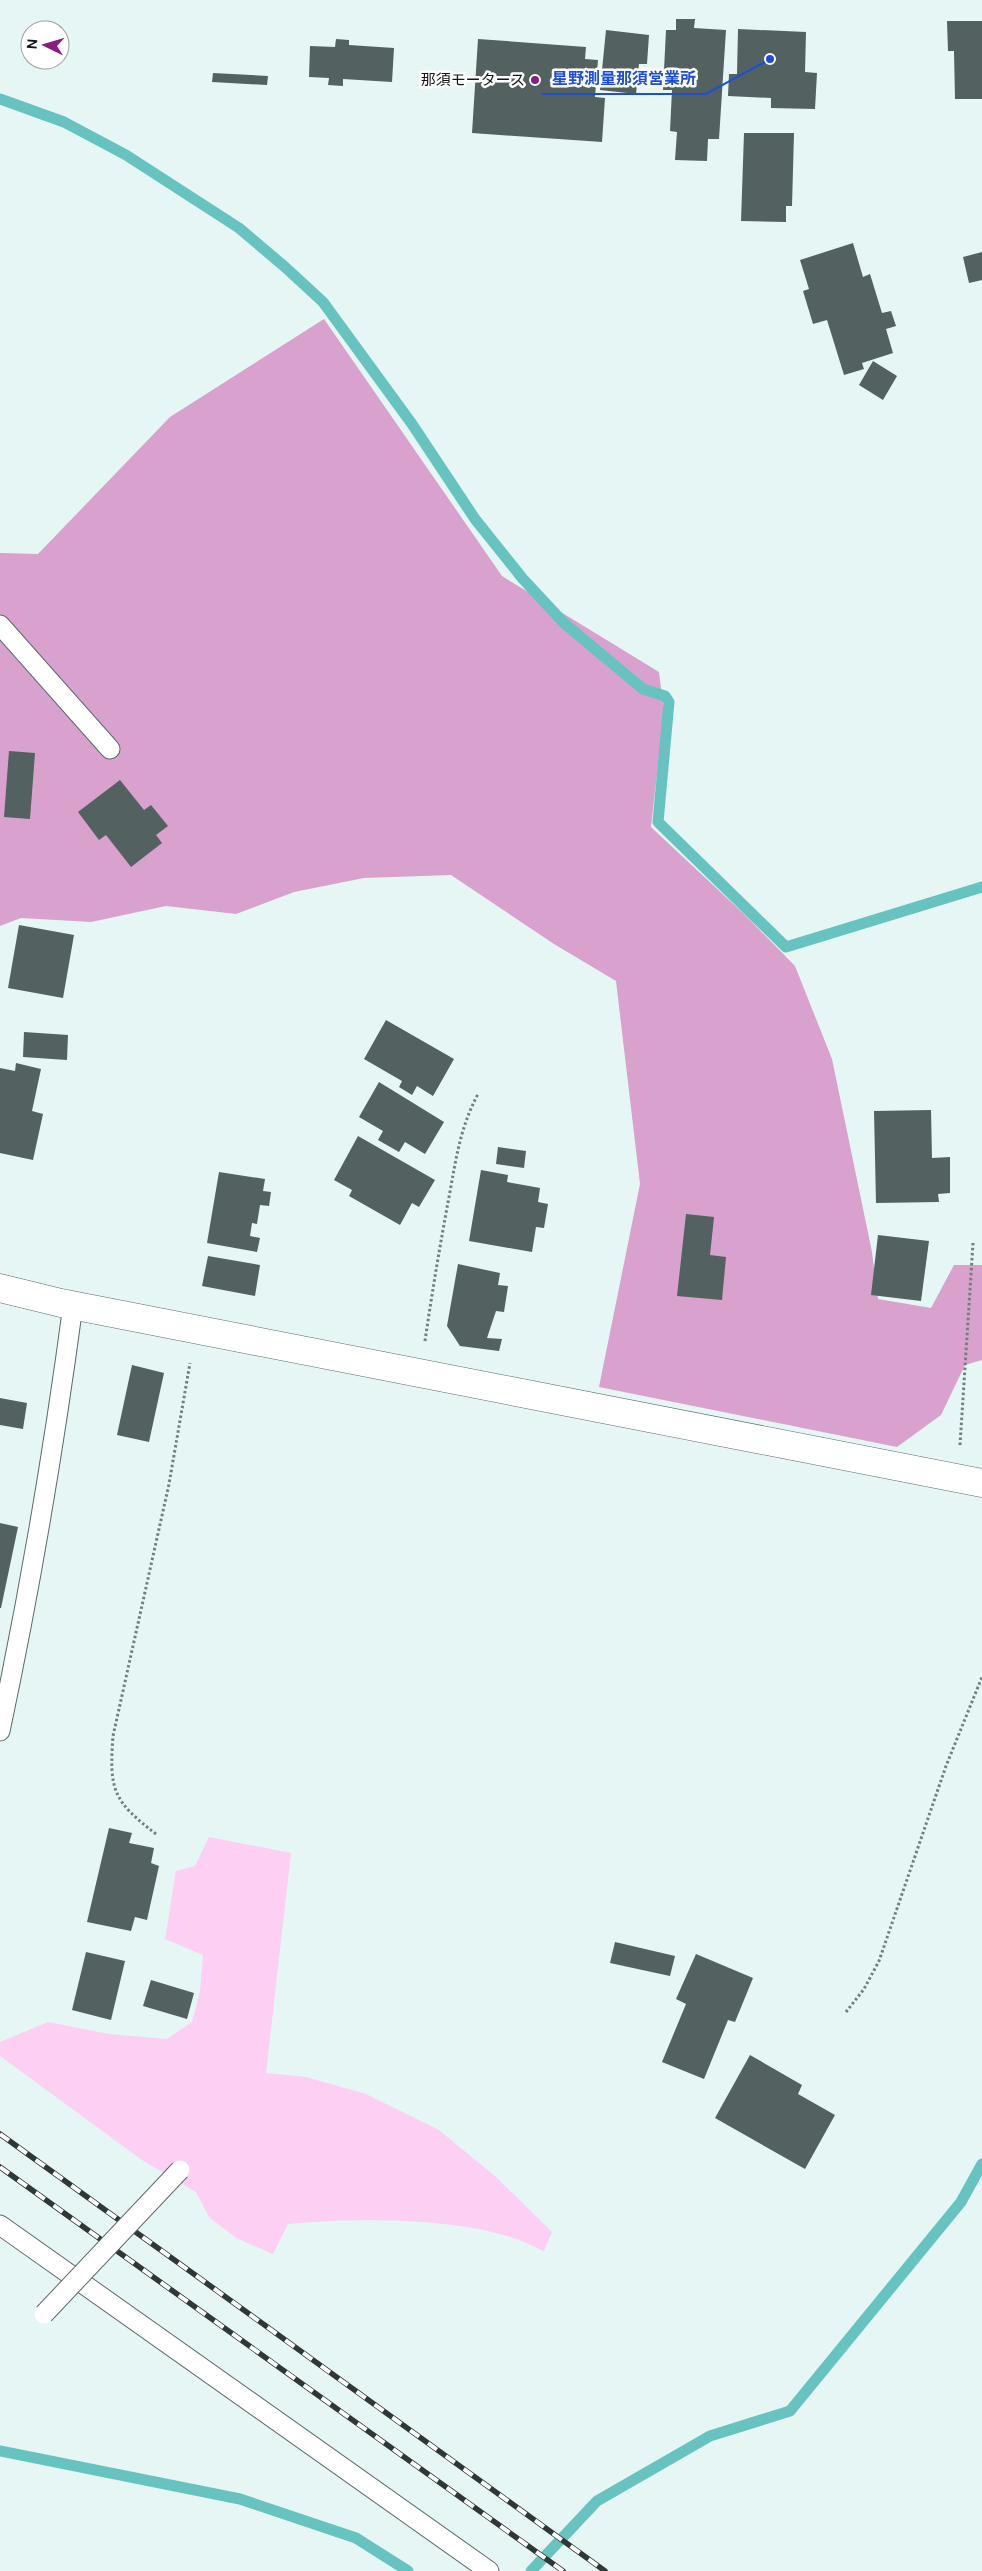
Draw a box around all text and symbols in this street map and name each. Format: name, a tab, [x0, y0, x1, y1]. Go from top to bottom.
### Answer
north arrow	[20, 20, 70, 70]
text: N	[23, 38, 41, 50]
callout: 星野測量那須営業所	[542, 63, 706, 94]
text: 星野測量那須営業所	[552, 68, 696, 89]
place label: 那須モータース	[421, 70, 525, 90]
marker: 那須モータース	[529, 74, 541, 86]

